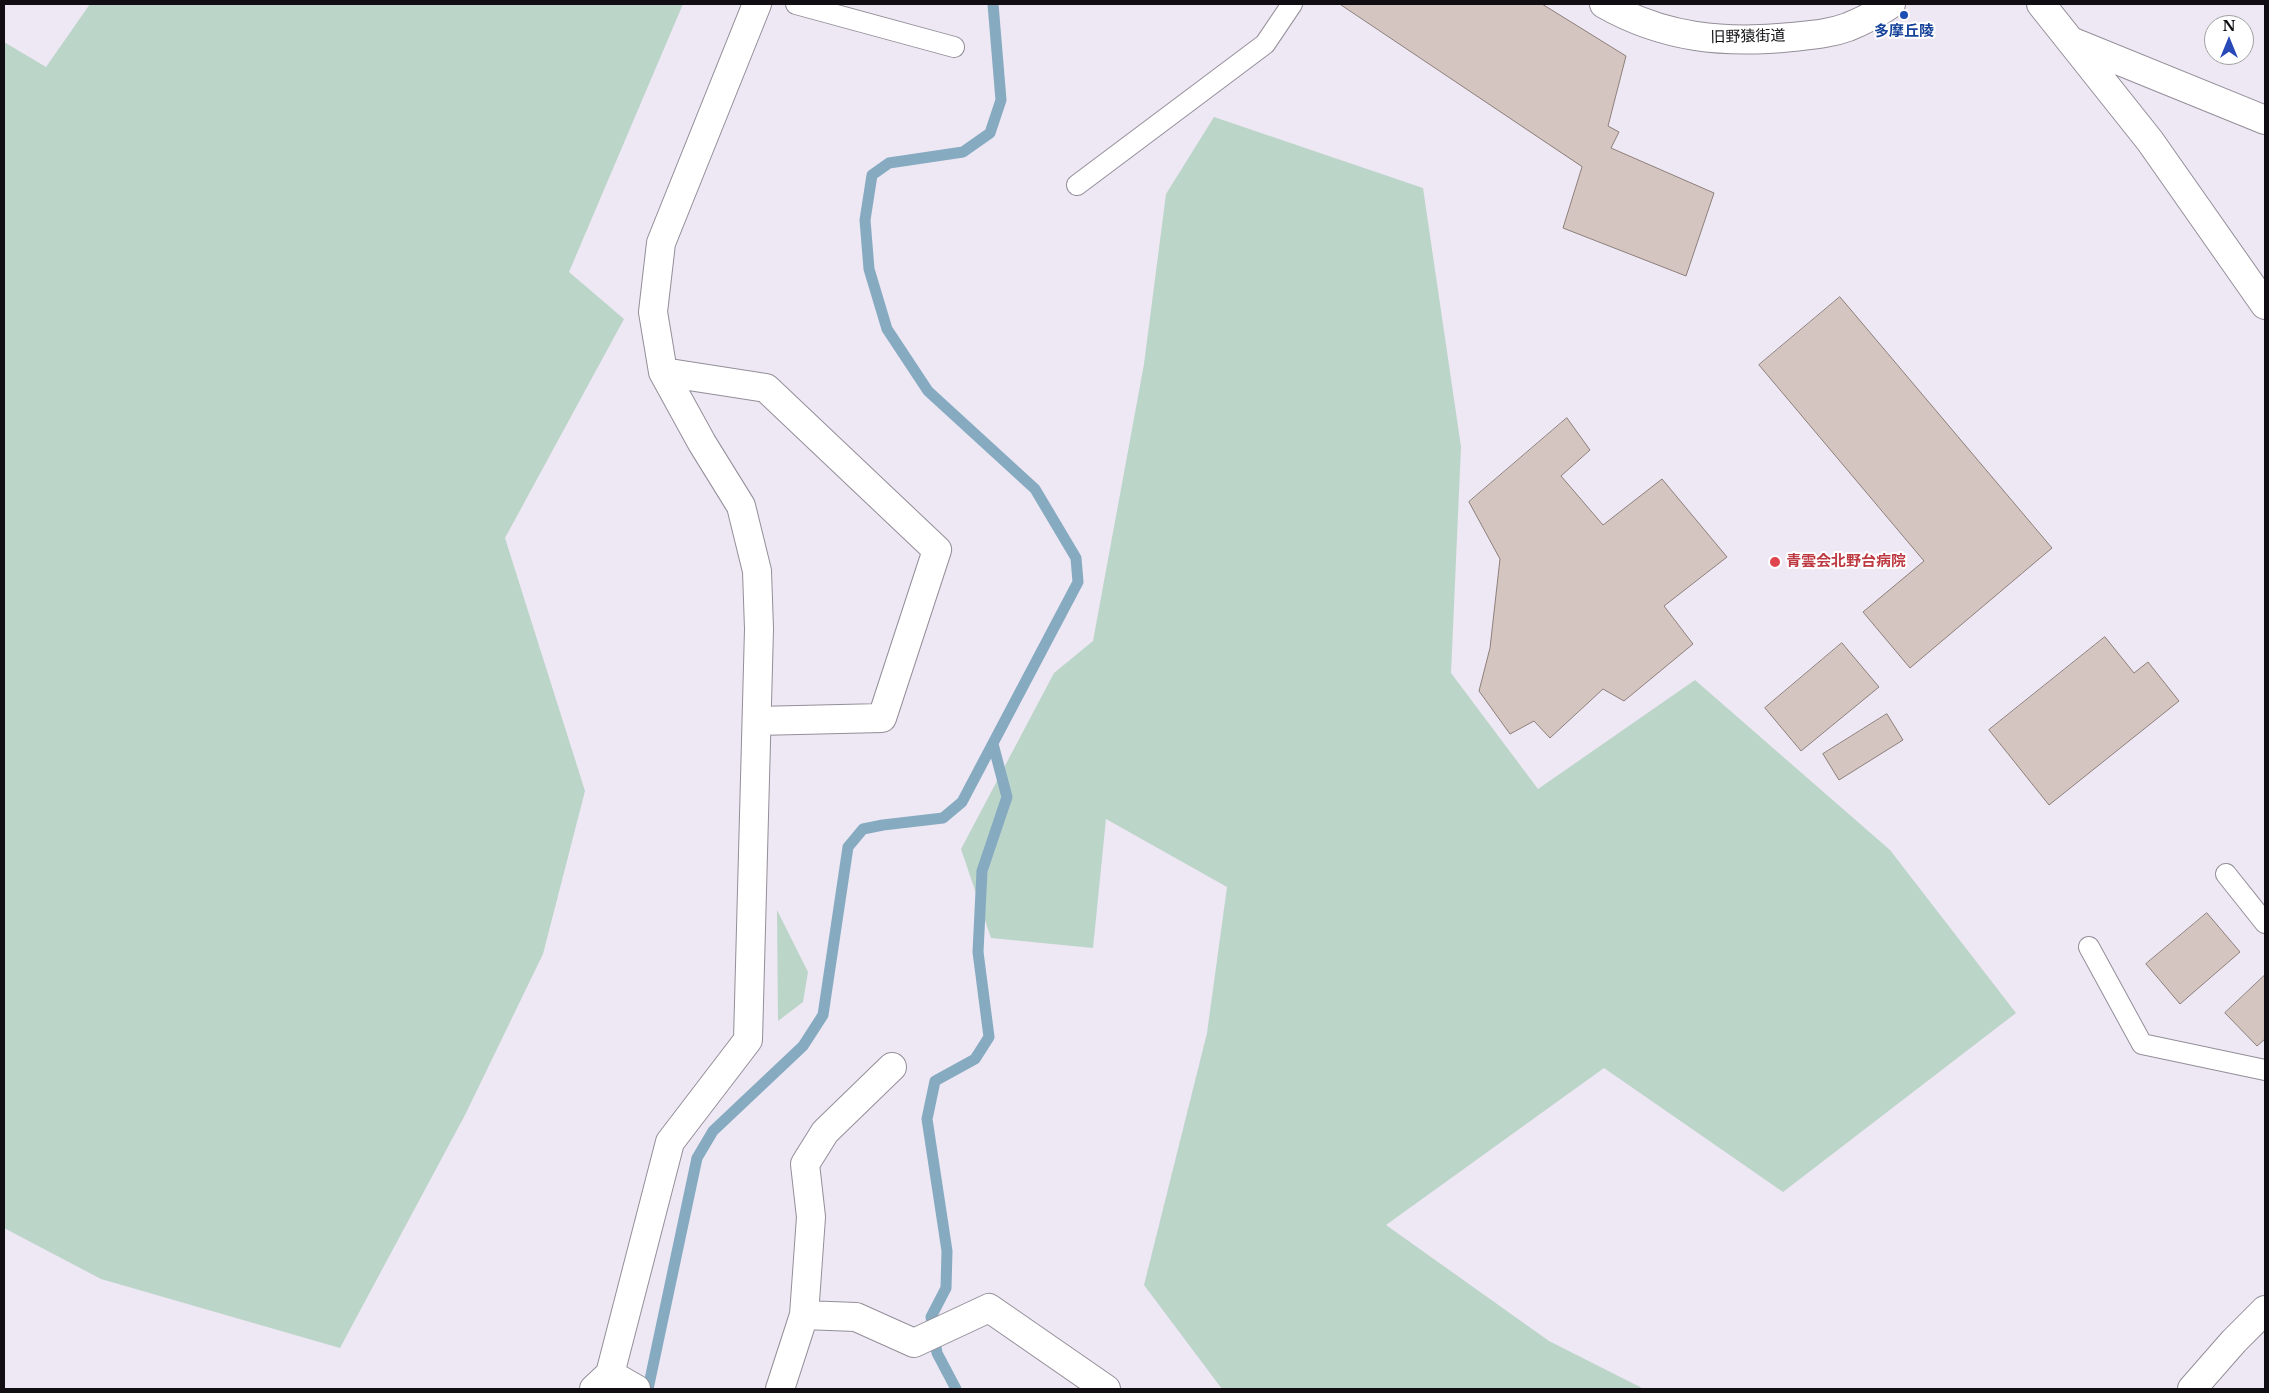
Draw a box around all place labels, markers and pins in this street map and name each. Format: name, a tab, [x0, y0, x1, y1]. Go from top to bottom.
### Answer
marker: 多摩丘陵	[1898, 9, 1910, 21]
place label: 多摩丘陵	[1874, 23, 1934, 41]
place label: 青雲会北野台病院	[1786, 553, 1906, 571]
marker: 青雲会北野台病院	[1768, 555, 1782, 569]

